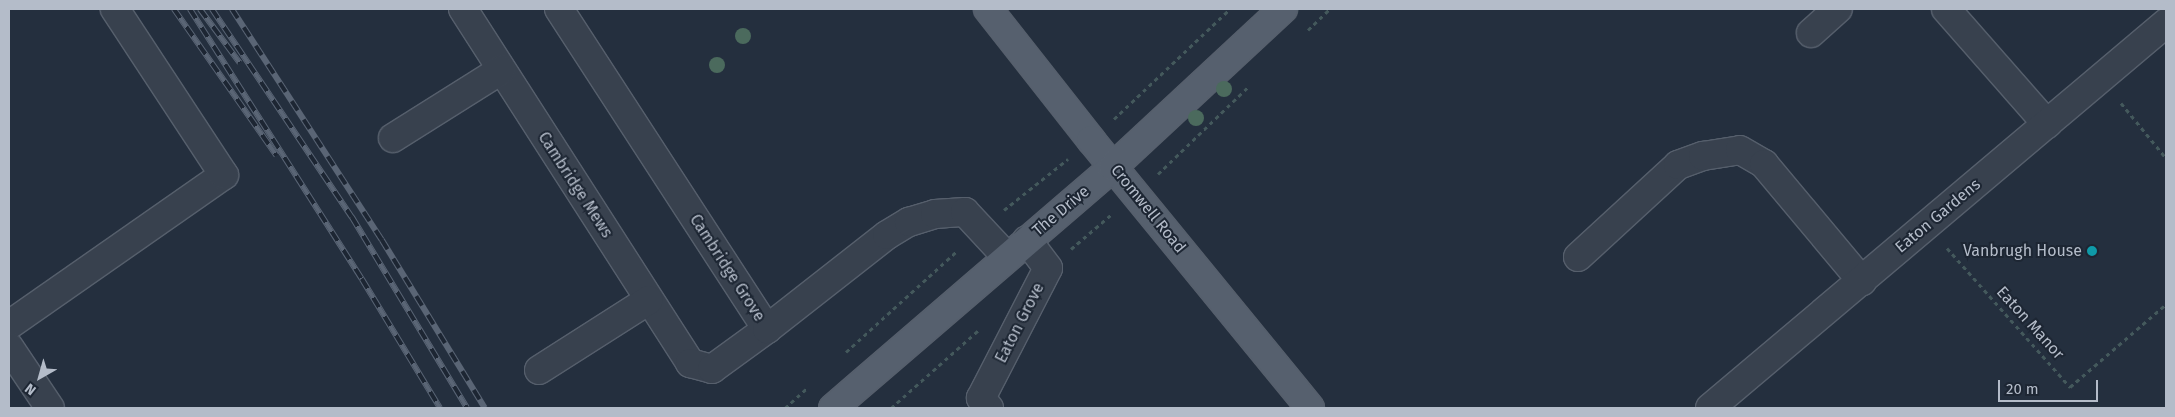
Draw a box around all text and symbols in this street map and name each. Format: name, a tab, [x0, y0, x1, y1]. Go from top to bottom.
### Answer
street label: Cambridge Mews	[534, 129, 616, 241]
street label: Cromwell Road	[1107, 161, 1189, 257]
street label: Eaton Gardens	[1892, 175, 1984, 257]
street label: The Drive	[1029, 182, 1093, 240]
street label: Cambridge Grove	[685, 211, 769, 325]
place label: Vanbrugh House	[1963, 241, 2082, 261]
marker: Vanbrugh House	[2086, 245, 2098, 257]
street label: Eaton Grove	[992, 280, 1048, 366]
street label: Eaton Manor	[1992, 283, 2068, 363]
north arrow	[15, 352, 65, 402]
scale bar	[2000, 370, 2100, 402]
text: N	[22, 380, 39, 399]
text: 20 m	[2006, 380, 2039, 398]

